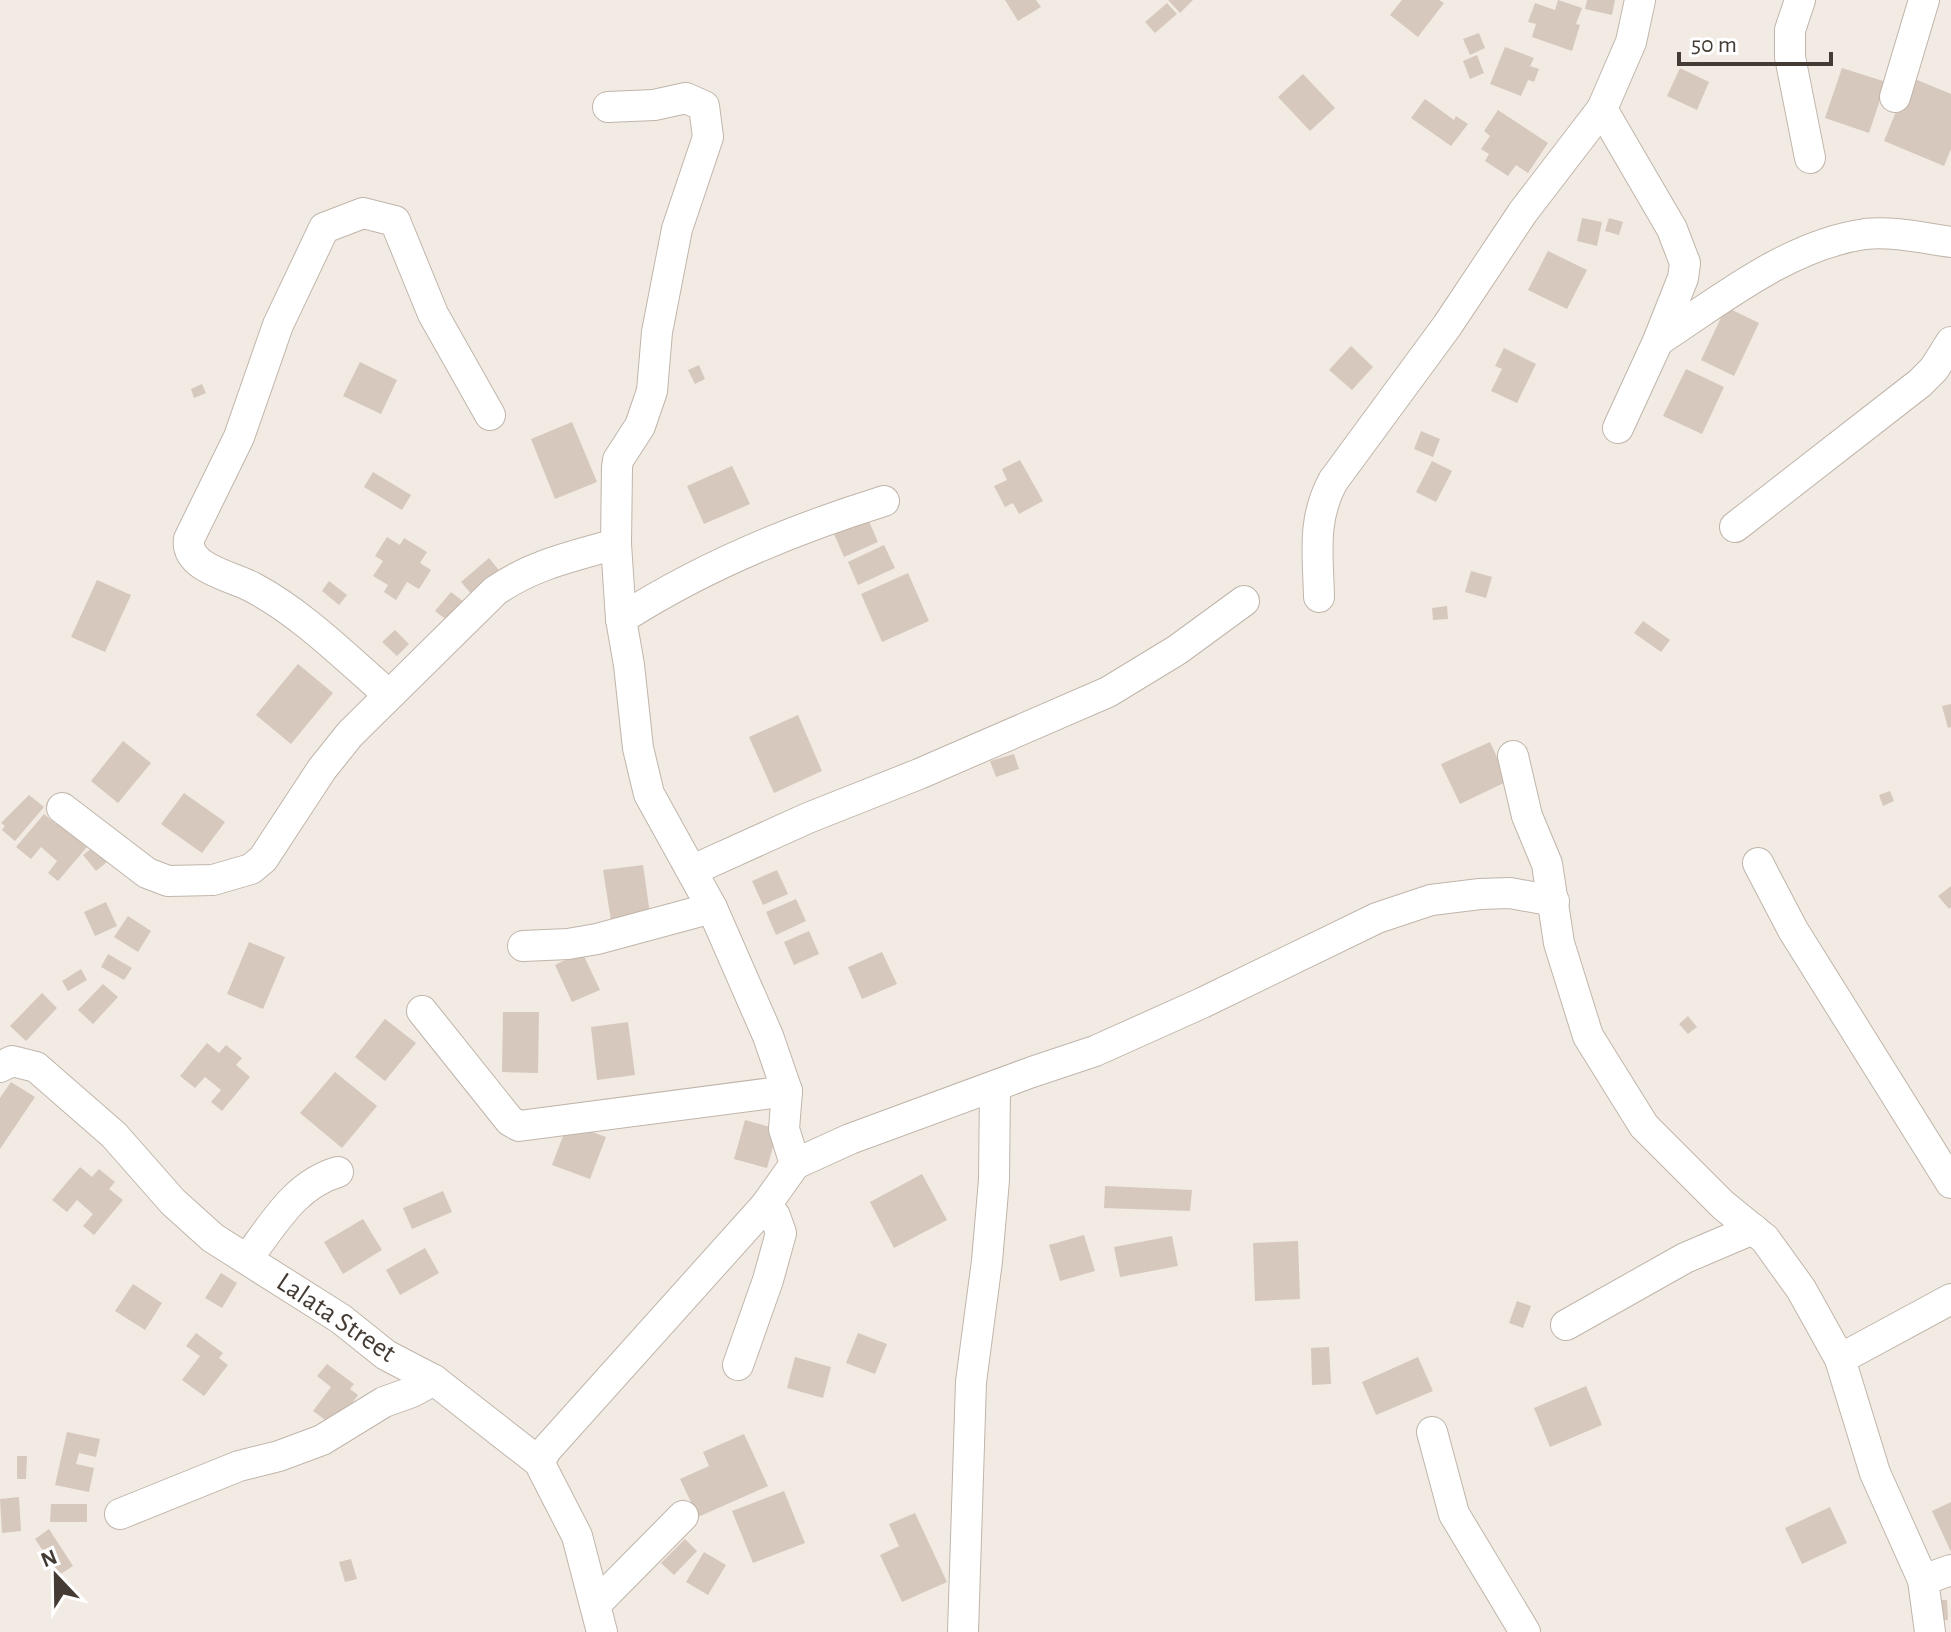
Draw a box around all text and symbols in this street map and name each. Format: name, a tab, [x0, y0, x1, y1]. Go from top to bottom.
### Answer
scale bar	[1679, 16, 1831, 66]
text: 50 m	[1691, 33, 1737, 57]
street label: Lalata Street	[271, 1268, 401, 1368]
north arrow	[16, 1536, 96, 1616]
text: N	[38, 1545, 60, 1571]

